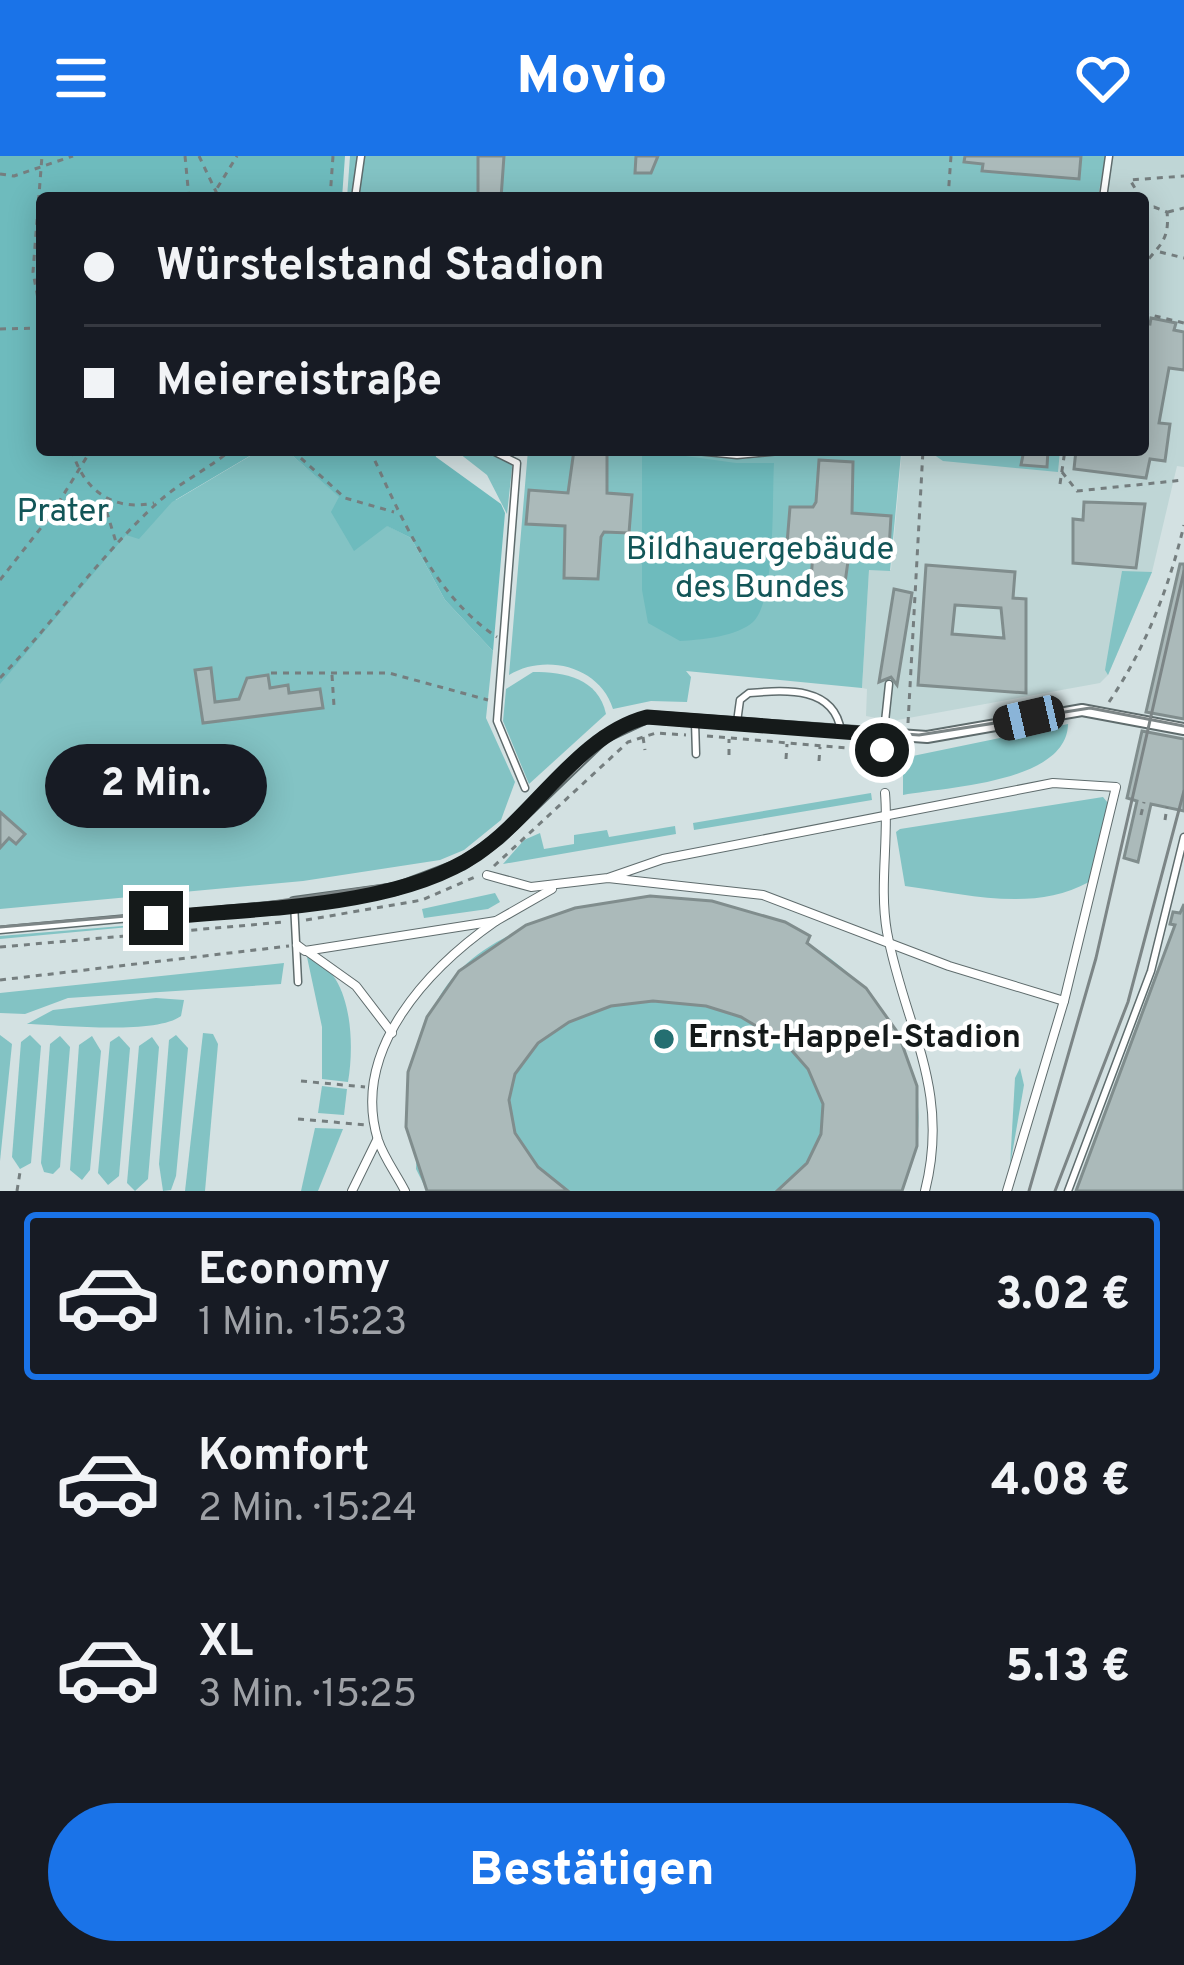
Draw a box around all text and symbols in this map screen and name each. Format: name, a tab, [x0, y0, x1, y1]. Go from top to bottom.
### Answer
text: Movio	[516, 44, 668, 113]
icon: menu	[48, 45, 114, 111]
icon: heart	[1070, 45, 1136, 111]
text: Würstelstand Stadion	[156, 239, 605, 296]
text: Meiereistraße	[156, 354, 442, 411]
park label: Prater	[17, 492, 110, 534]
park label: Bildhauergebäude des Bundes	[626, 530, 894, 610]
car	[990, 692, 1068, 744]
route start	[855, 723, 909, 777]
callout: 2 Min.	[45, 744, 267, 828]
text: 2 Min.	[101, 761, 211, 810]
route end	[129, 891, 183, 945]
place label: Ernst-Happel-Stadion	[688, 1018, 1021, 1060]
marker: Ernst-Happel-Stadion	[651, 1026, 677, 1052]
icon: car	[54, 1242, 162, 1350]
text: Economy	[198, 1243, 390, 1300]
text: 3.02 €	[996, 1268, 1130, 1325]
text: 1 Min. · 15:23	[198, 1300, 407, 1349]
icon: car	[54, 1428, 162, 1536]
text: Komfort	[198, 1429, 370, 1486]
text: 4.08 €	[991, 1454, 1130, 1511]
text: 2 Min. · 15:24	[198, 1486, 417, 1535]
icon: car	[54, 1614, 162, 1722]
text: XL	[198, 1615, 253, 1672]
text: 5.13 €	[1006, 1640, 1130, 1697]
text: 3 Min. · 15:25	[198, 1672, 417, 1721]
button: Bestätigen	[48, 1803, 1136, 1941]

